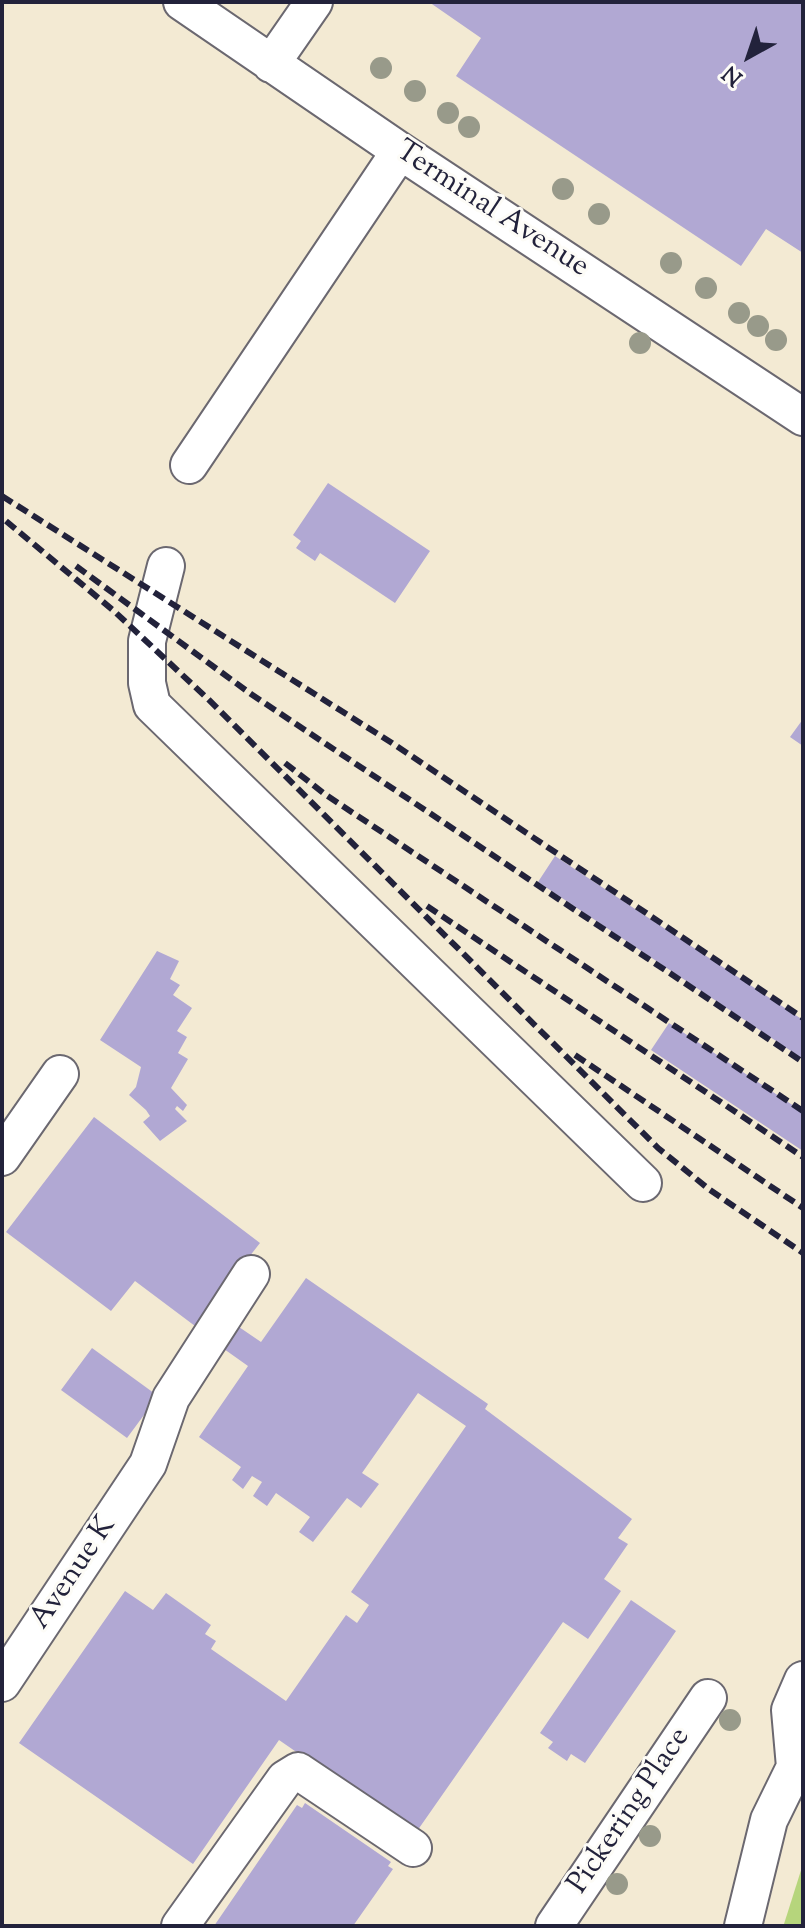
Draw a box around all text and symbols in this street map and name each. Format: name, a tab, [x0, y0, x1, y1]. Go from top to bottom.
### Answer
north arrow	[709, 16, 789, 96]
text: N	[717, 56, 751, 92]
street label: Terminal Avenue	[387, 135, 595, 287]
street label: Avenue K	[24, 1511, 126, 1637]
street label: Pickering Place	[562, 1722, 700, 1902]

